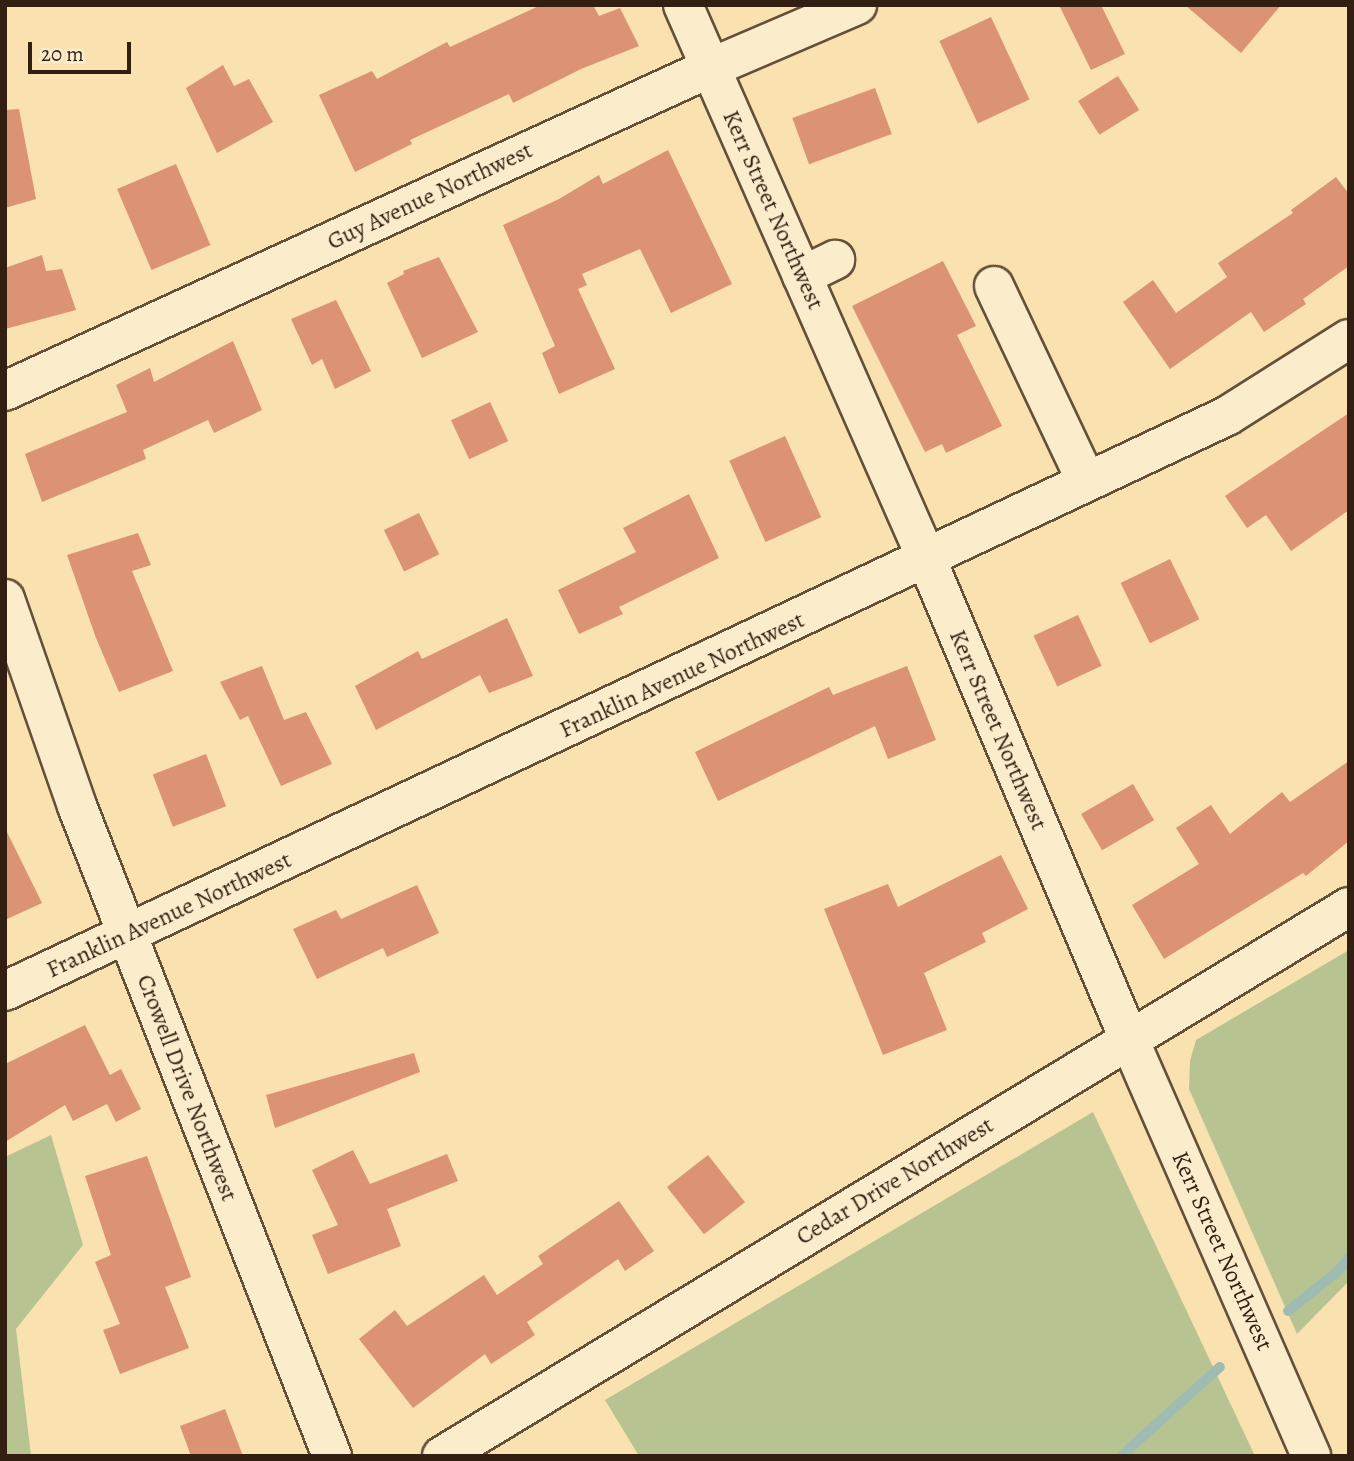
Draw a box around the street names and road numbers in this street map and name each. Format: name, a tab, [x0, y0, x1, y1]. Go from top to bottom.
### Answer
street label: Kerr Street Northwest	[716, 106, 830, 314]
street label: Guy Avenue Northwest	[323, 136, 537, 256]
street label: Franklin Avenue Northwest	[555, 606, 809, 744]
street label: Kerr Street Northwest	[943, 625, 1053, 835]
street label: Franklin Avenue Northwest	[42, 846, 296, 984]
street label: Crowell Drive Northwest	[130, 971, 244, 1205]
street label: Cedar Drive Northwest	[791, 1111, 999, 1251]
street label: Kerr Street Northwest	[1165, 1147, 1279, 1355]

